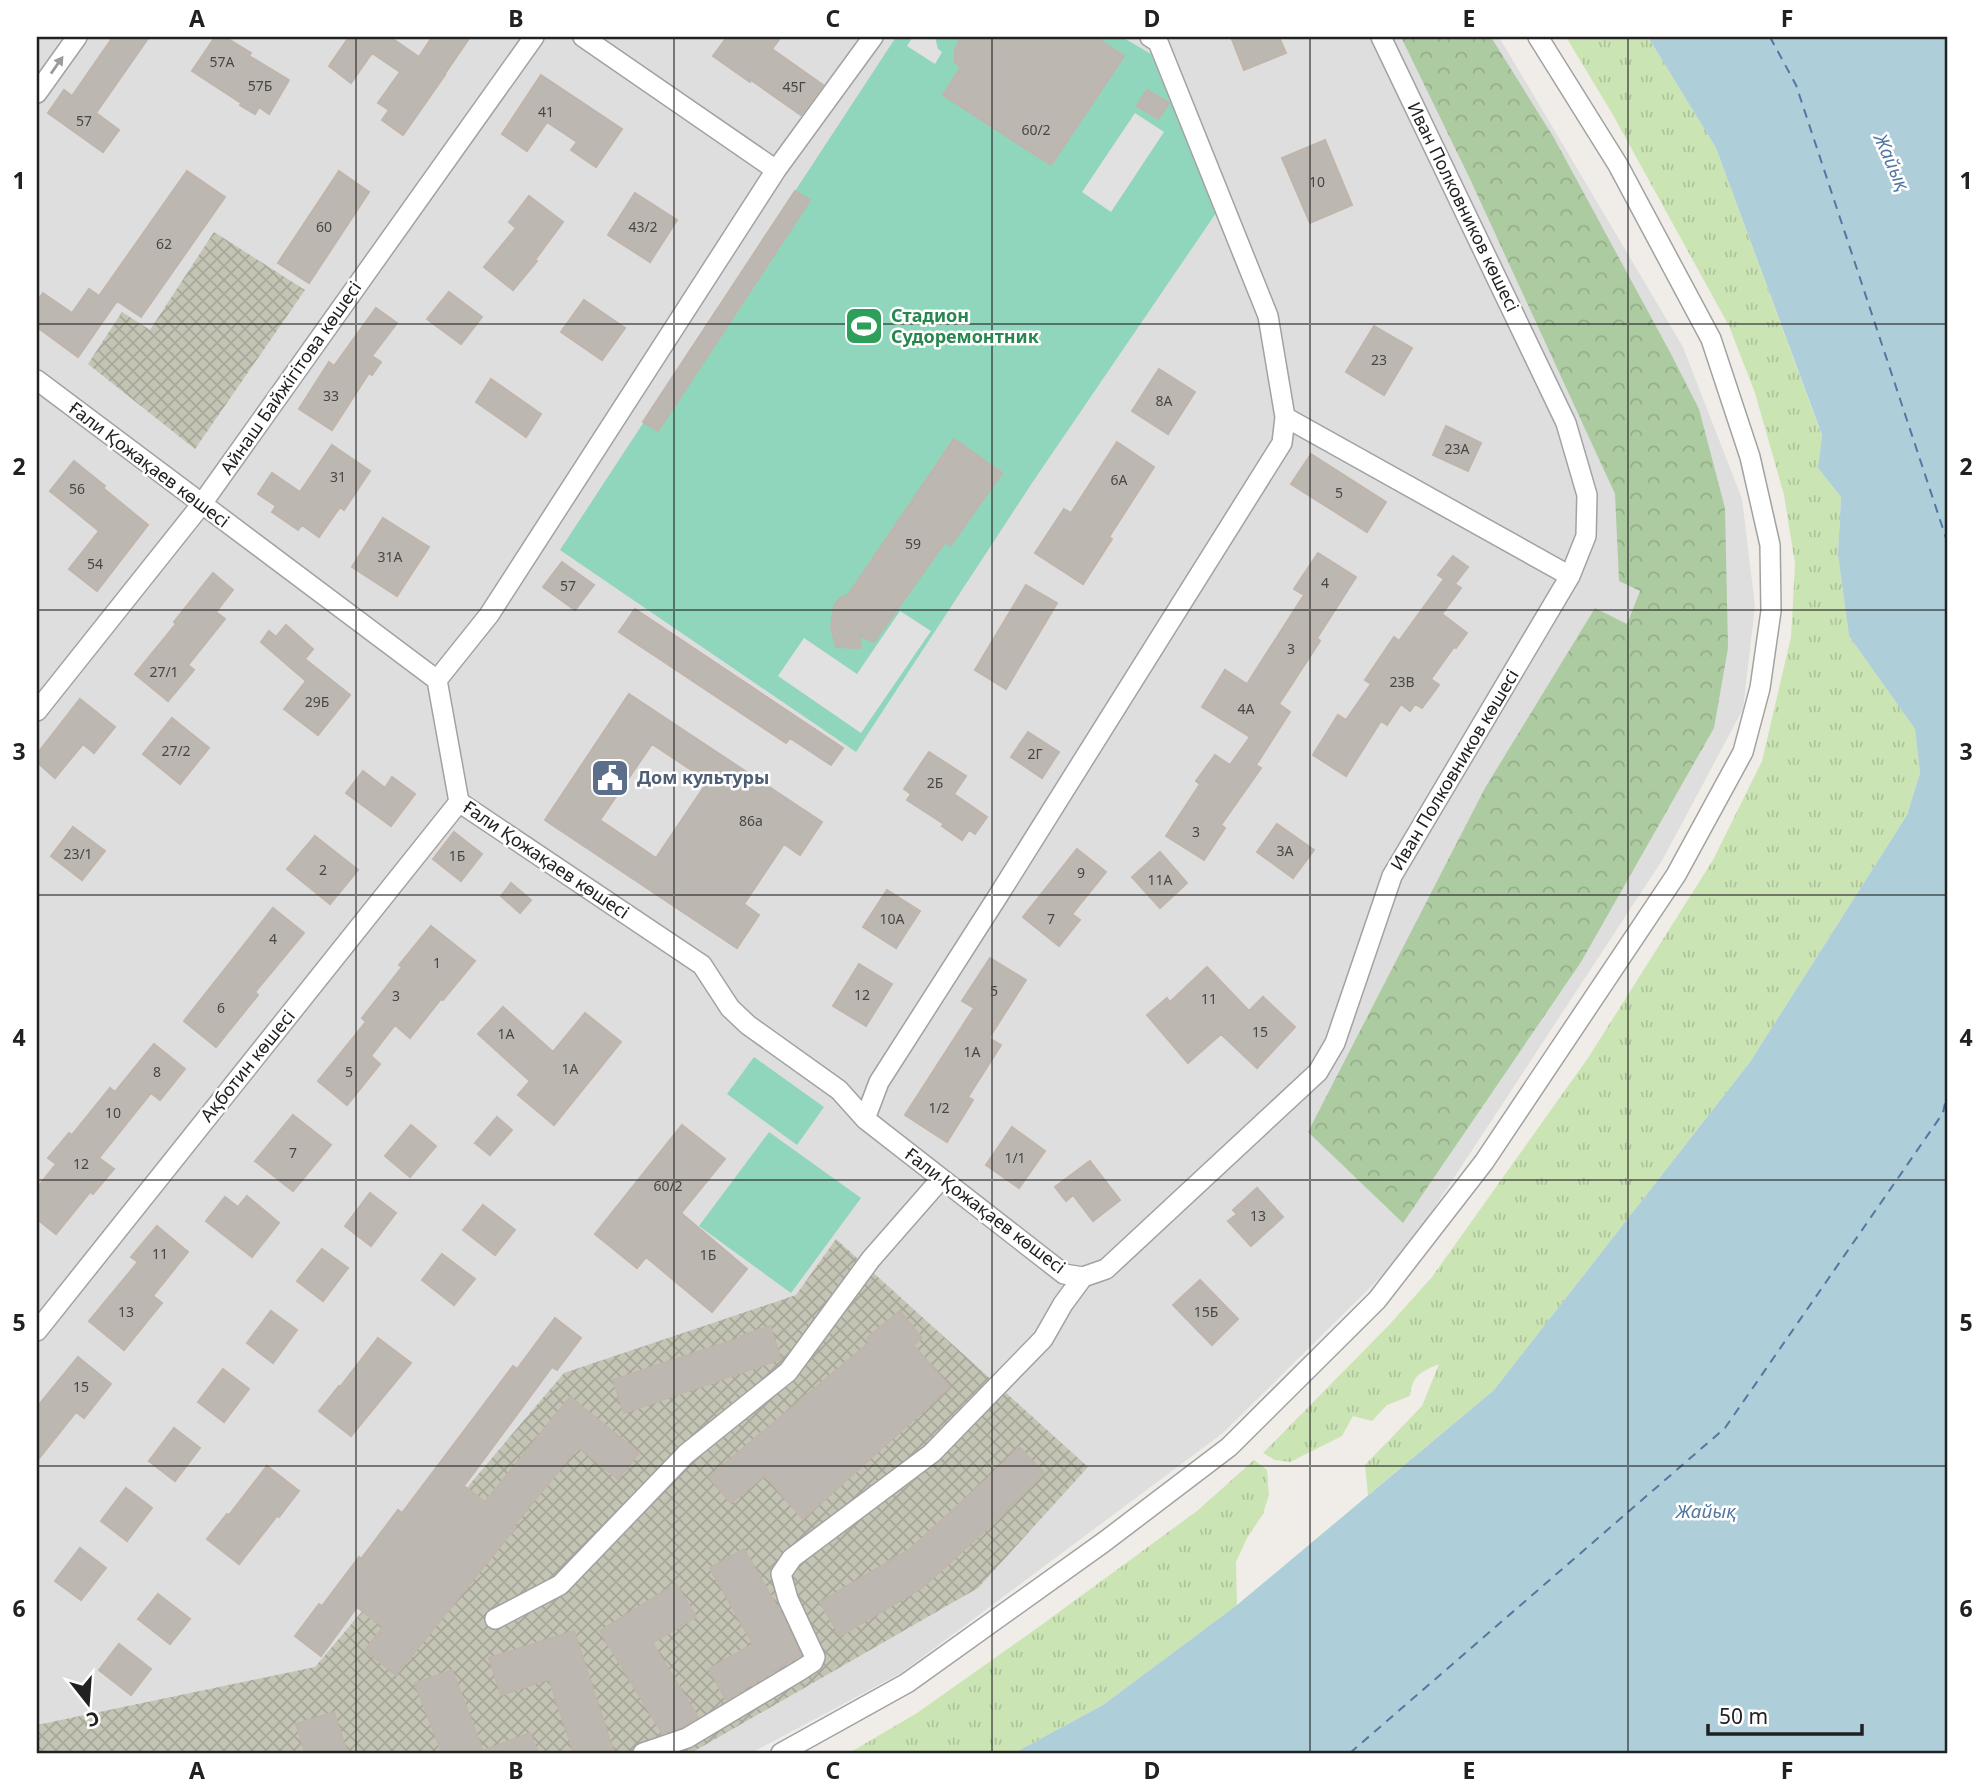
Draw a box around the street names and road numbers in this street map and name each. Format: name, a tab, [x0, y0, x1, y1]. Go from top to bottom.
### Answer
street label: Иван Полковников көшесі	[1403, 98, 1525, 315]
street label: Айнаш Байжігітова көшесі	[214, 276, 366, 479]
street label: Ғали Қожақаев көшесі	[64, 396, 235, 533]
street label: Иван Полковников көшесі	[1384, 664, 1524, 874]
street label: Ғали Қожақаев көшесі	[459, 795, 634, 924]
street label: Ақботин көшесі	[195, 1004, 300, 1126]
street label: Ғали Қожақаев көшесі	[900, 1142, 1071, 1279]

